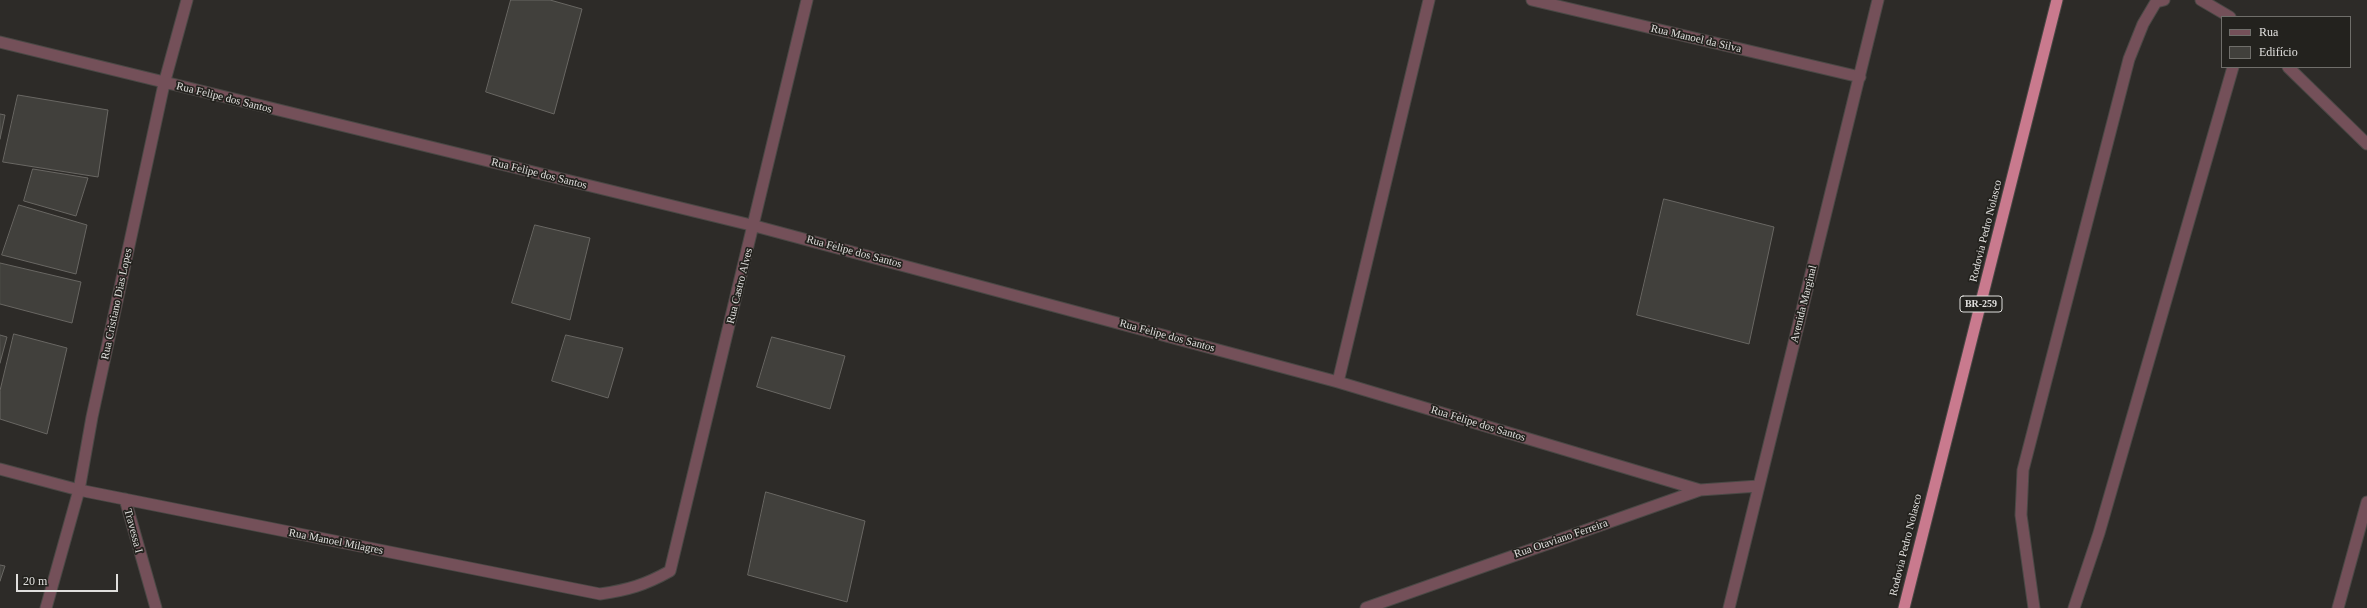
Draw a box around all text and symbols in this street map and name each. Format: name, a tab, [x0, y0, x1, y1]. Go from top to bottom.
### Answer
legend	[2221, 16, 2351, 68]
street label: Rua Manoel da Silva	[1649, 22, 1743, 56]
text: Rua	[2259, 25, 2278, 39]
text: Edifício	[2259, 45, 2298, 59]
street label: Rua Felipe dos Santos	[175, 80, 273, 116]
street label: Rua Felipe dos Santos	[490, 156, 588, 192]
street label: Rodovia Pedro Nolasco	[1967, 179, 2005, 283]
street label: Rua Felipe dos Santos	[805, 233, 903, 271]
street label: Rua Cristiano Dias Lopes	[99, 247, 135, 361]
street label: Rua Castro Alves	[724, 247, 756, 325]
street label: Avenida Marginal	[1788, 264, 1820, 344]
road number: BR-259	[1960, 296, 2002, 312]
street label: Rua Felipe dos Santos	[1118, 317, 1216, 355]
street label: Rua Felipe dos Santos	[1429, 403, 1527, 445]
street label: Rodovia Pedro Nolasco	[1887, 493, 1925, 597]
street label: Travessa I	[121, 508, 145, 554]
street label: Rua Otaviano Ferreira	[1512, 517, 1610, 561]
street label: Rua Manoel Milagres	[288, 526, 384, 558]
scale bar	[18, 566, 120, 592]
text: 20 m	[23, 574, 47, 588]

